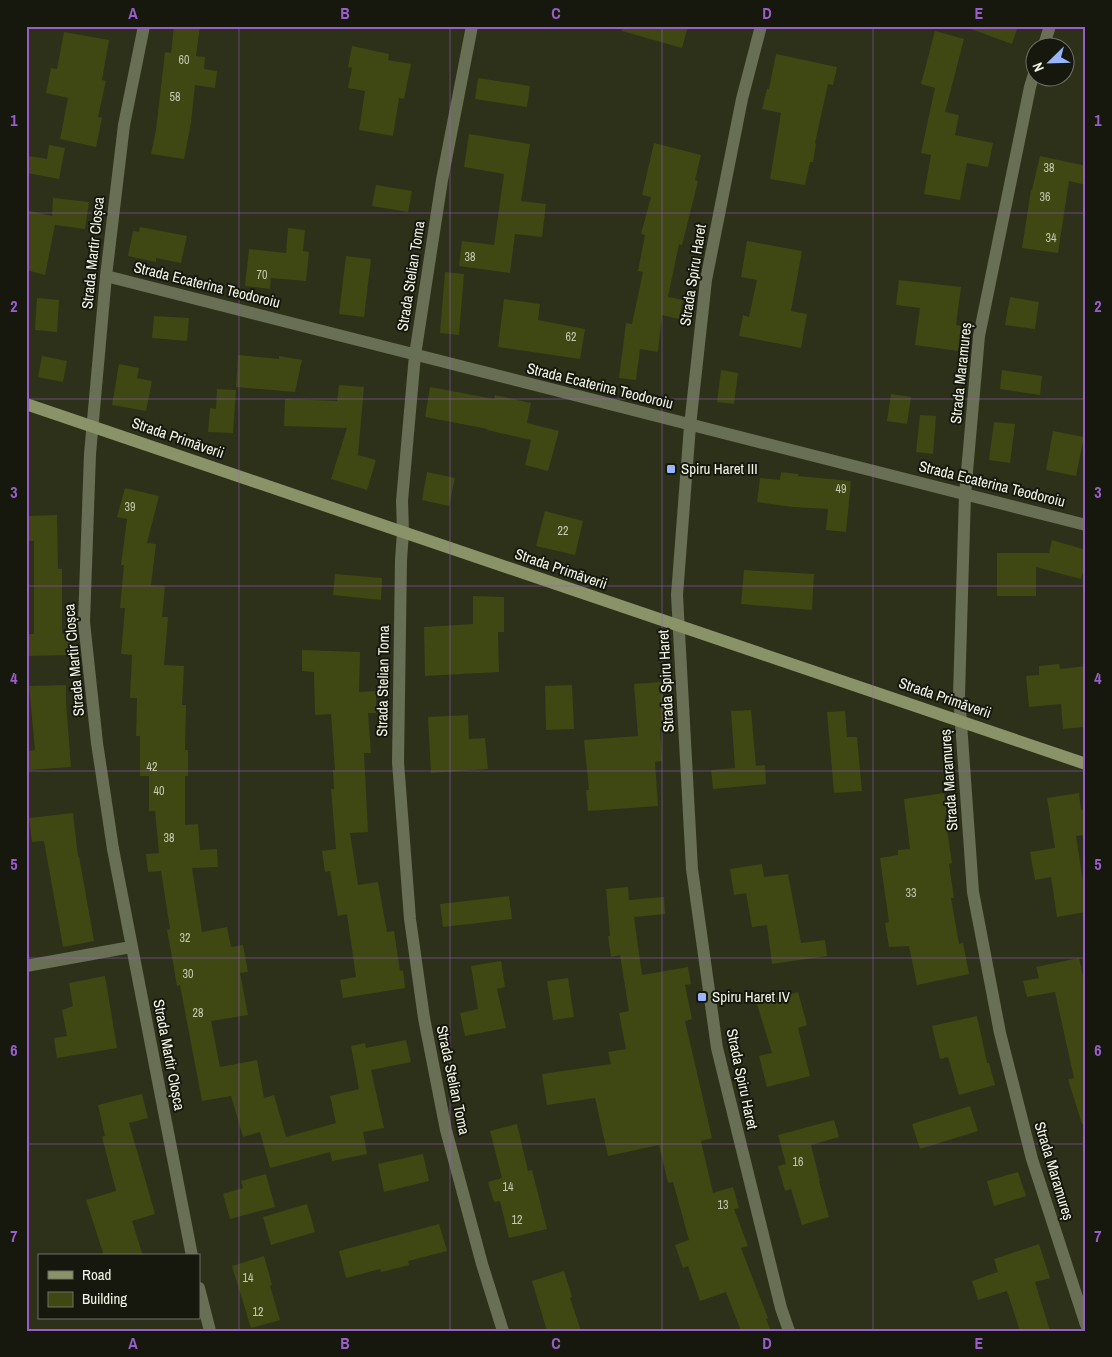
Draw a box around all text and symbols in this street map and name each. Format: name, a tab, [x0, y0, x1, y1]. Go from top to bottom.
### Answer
text: A	[128, 2, 138, 24]
text: B	[340, 2, 350, 24]
text: C	[551, 2, 561, 24]
text: D	[762, 2, 772, 24]
text: E	[975, 2, 984, 24]
north arrow	[1024, 38, 1074, 88]
house number: 60	[179, 52, 189, 68]
text: N	[1028, 60, 1048, 74]
house number: 58	[170, 89, 180, 105]
text: 1	[10, 109, 18, 131]
text: 1	[1094, 109, 1102, 131]
house number: 38	[1044, 160, 1054, 176]
house number: 36	[1040, 189, 1050, 205]
street label: Strada Martir Cloșca	[76, 196, 109, 310]
street label: Strada Stelian Toma	[391, 219, 430, 333]
street label: Strada Spiru Haret	[674, 222, 711, 327]
house number: 34	[1046, 230, 1057, 246]
house number: 38	[465, 249, 475, 265]
street label: Strada Ecaterina Teodoroiu	[132, 256, 283, 313]
house number: 70	[257, 267, 267, 283]
text: 2	[10, 295, 18, 317]
text: 2	[1094, 295, 1102, 317]
street label: Strada Maramureș	[945, 321, 976, 425]
house number: 62	[566, 329, 576, 345]
street label: Strada Ecaterina Teodoroiu	[525, 357, 676, 414]
street label: Strada Primăverii	[129, 412, 227, 463]
street label: Strada Ecaterina Teodoroiu	[917, 455, 1068, 512]
place label: Spiru Haret III	[681, 458, 758, 479]
marker: Spiru Haret III	[665, 463, 677, 475]
text: 3	[10, 481, 18, 503]
house number: 49	[836, 481, 846, 497]
text: 3	[1094, 481, 1102, 503]
house number: 39	[125, 499, 135, 515]
house number: 22	[558, 523, 568, 539]
street label: Strada Primăverii	[512, 543, 610, 594]
street label: Strada Martir Cloșca	[58, 603, 89, 717]
street label: Strada Stelian Toma	[371, 625, 394, 737]
street label: Strada Spiru Haret	[652, 629, 679, 733]
text: 4	[10, 667, 18, 689]
text: 4	[1094, 667, 1102, 689]
street label: Strada Primăverii	[896, 672, 994, 723]
street label: Strada Maramureș	[934, 728, 963, 832]
house number: 42	[147, 759, 157, 775]
house number: 40	[154, 783, 164, 799]
house number: 38	[164, 830, 174, 846]
text: 5	[10, 853, 18, 875]
text: 5	[1094, 853, 1102, 875]
house number: 33	[906, 885, 916, 901]
house number: 32	[180, 930, 190, 946]
house number: 30	[183, 966, 193, 982]
place label: Spiru Haret IV	[712, 986, 791, 1007]
marker: Spiru Haret IV	[696, 991, 708, 1003]
street label: Strada Martir Cloșca	[148, 998, 191, 1112]
house number: 28	[193, 1005, 203, 1021]
street label: Strada Stelian Toma	[432, 1023, 475, 1137]
street label: Strada Spiru Haret	[722, 1027, 764, 1132]
text: 6	[10, 1039, 18, 1061]
text: 6	[1094, 1039, 1102, 1061]
street label: Strada Maramureș	[1030, 1119, 1079, 1223]
house number: 16	[793, 1154, 803, 1170]
house number: 14	[503, 1179, 514, 1195]
house number: 13	[718, 1197, 728, 1213]
house number: 12	[512, 1212, 522, 1228]
text: 7	[10, 1225, 18, 1247]
text: 7	[1094, 1225, 1102, 1247]
legend	[38, 1254, 200, 1320]
text: Road	[82, 1264, 111, 1285]
house number: 14	[243, 1270, 254, 1286]
text: Building	[82, 1288, 127, 1309]
house number: 12	[253, 1304, 263, 1320]
text: A	[128, 1332, 138, 1354]
text: B	[340, 1332, 350, 1354]
text: C	[551, 1332, 561, 1354]
text: D	[762, 1332, 772, 1354]
text: E	[975, 1332, 984, 1354]

